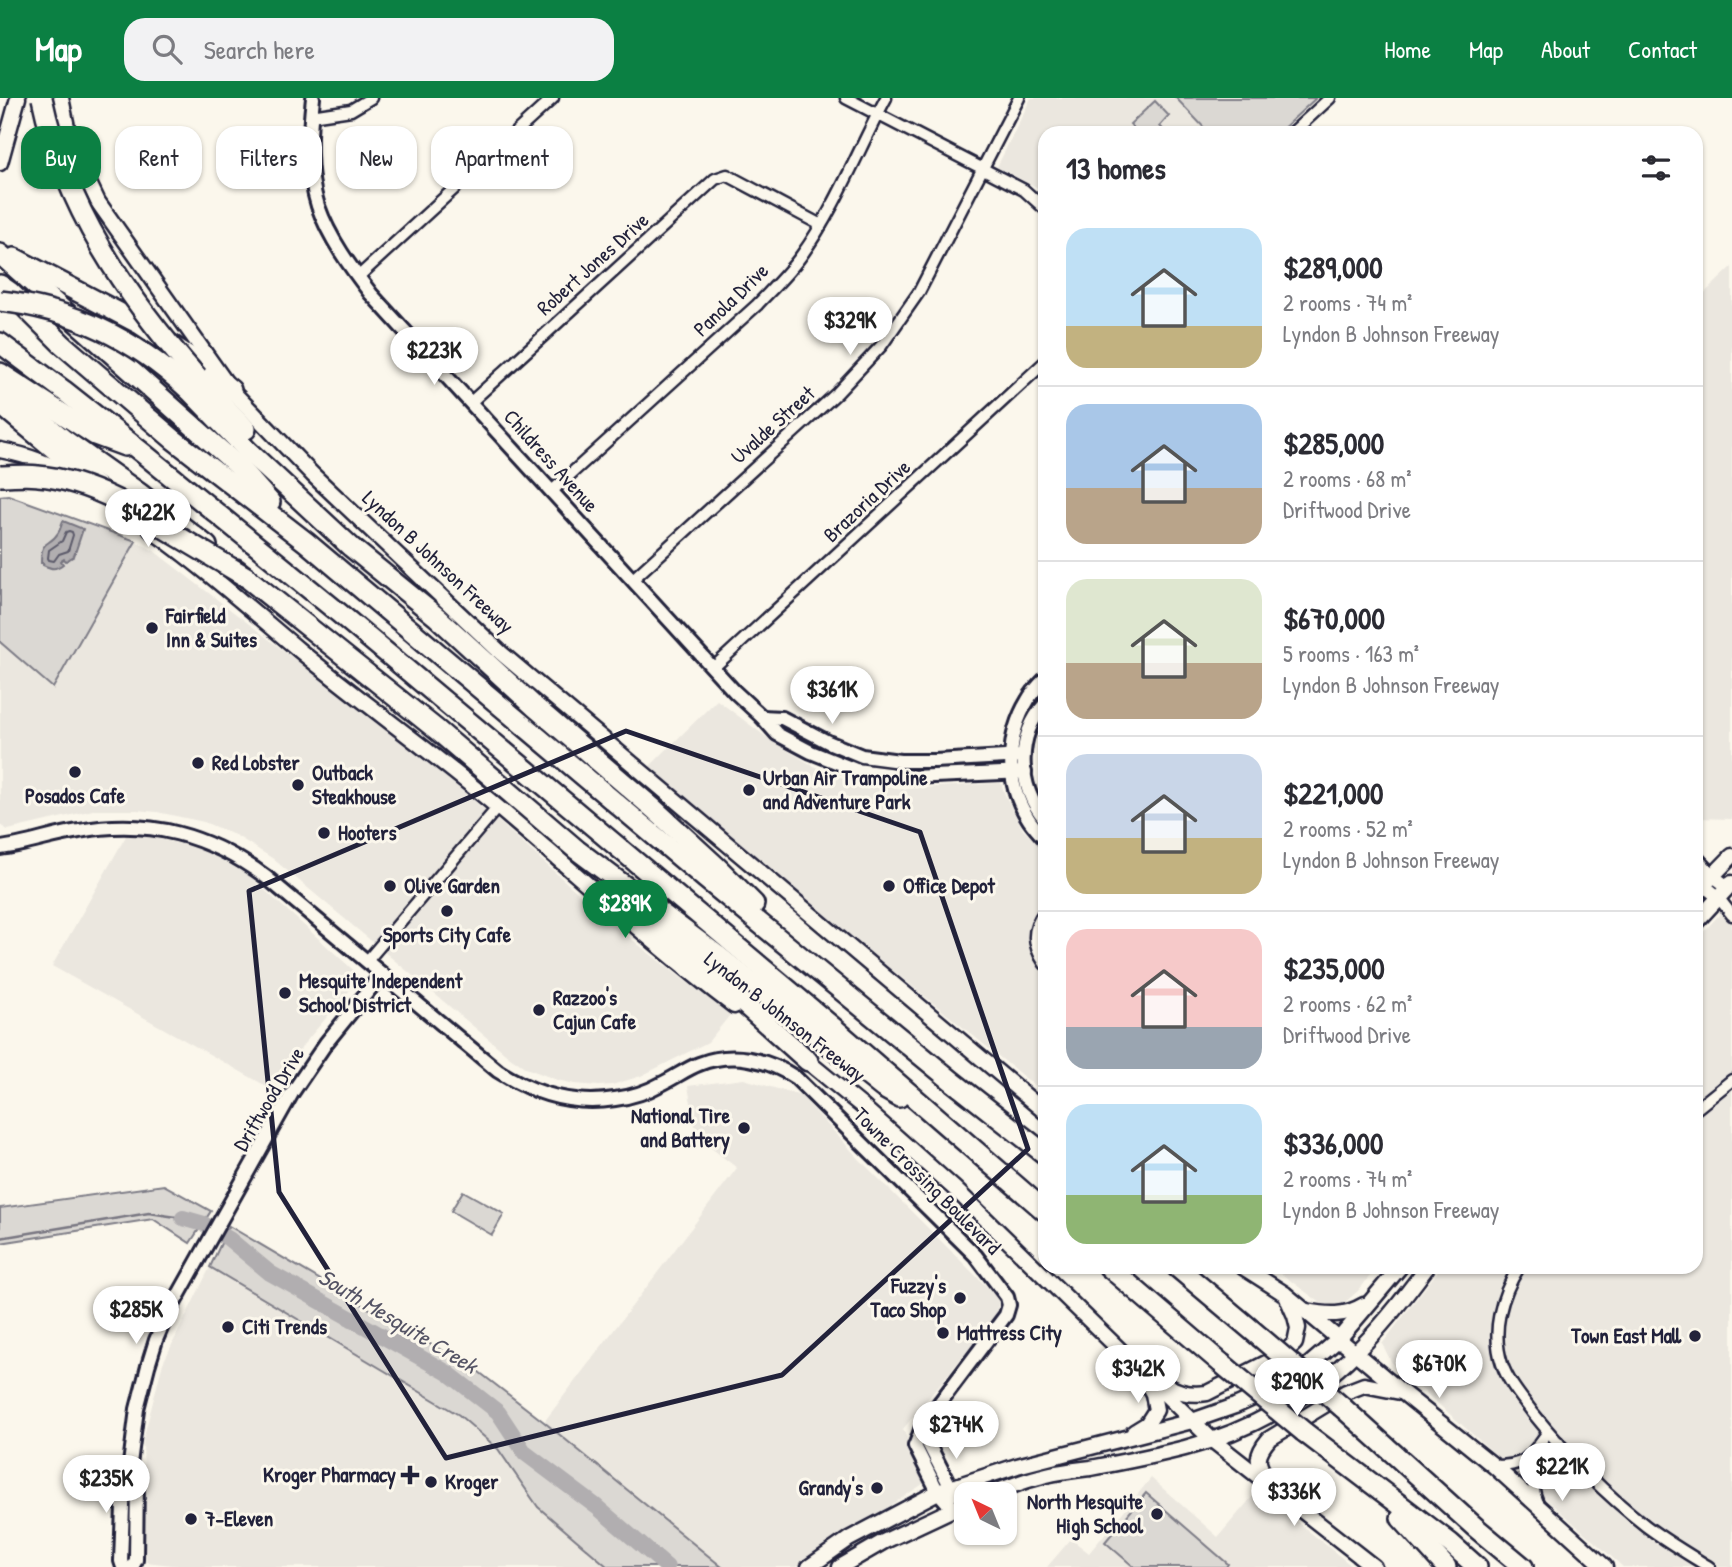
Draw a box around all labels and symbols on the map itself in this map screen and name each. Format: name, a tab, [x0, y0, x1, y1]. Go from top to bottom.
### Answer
street label: Robert Jones Drive	[530, 205, 655, 322]
street label: Panola Drive	[687, 256, 775, 343]
pin: $329K	[801, 298, 899, 357]
pin: $223K	[385, 328, 483, 387]
street label: Uvalde Street	[724, 379, 822, 470]
street label: Childress Avenue	[497, 403, 605, 518]
street label: Brazoria Drive	[817, 453, 917, 549]
street label: Lyndon B Johnson Freeway	[356, 484, 521, 640]
pin: $422K	[99, 490, 197, 549]
place label: Fairfield Inn & Suites	[165, 601, 257, 654]
marker: Fairfield Inn & Suites	[144, 620, 160, 636]
pin: $361K	[783, 666, 881, 726]
place label: Red Lobster	[212, 748, 301, 777]
marker: Red Lobster	[190, 755, 206, 771]
place label: Outback Steakhouse	[312, 758, 397, 811]
place label: Urban Air Trampoline and Adventure Park	[763, 763, 928, 816]
marker: Posados Cafe	[67, 764, 83, 780]
marker: Outback Steakhouse	[290, 777, 306, 793]
place label: Posados Cafe	[25, 781, 126, 810]
marker: Urban Air Trampoline and Adventure Park	[741, 782, 757, 798]
place label: Hooters	[338, 818, 397, 847]
marker: Hooters	[316, 825, 332, 841]
place label: Olive Garden	[404, 871, 500, 900]
place label: Office Depot	[903, 871, 996, 901]
marker: Olive Garden	[382, 878, 398, 894]
marker: Office Depot	[881, 878, 897, 894]
pin: $289K	[576, 880, 674, 940]
marker: Sports City Cafe	[439, 903, 455, 919]
place label: Sports City Cafe	[383, 920, 512, 950]
street label: Lyndon B Johnson Freeway	[699, 944, 872, 1089]
place label: Mesquite Independent School District	[299, 966, 463, 1019]
place label: Razzoo's Cajun Cafe	[553, 983, 637, 1036]
marker: Mesquite Independent School District	[277, 985, 293, 1001]
marker: Razzoo's Cajun Cafe	[531, 1002, 547, 1018]
street label: Driftwood Drive	[226, 1041, 311, 1156]
place label: National Tire and Battery	[631, 1101, 731, 1155]
street label: Towne Crossing Boulevard	[847, 1101, 1007, 1261]
marker: National Tire and Battery	[736, 1120, 752, 1136]
water label: South Mesquite Creek	[313, 1261, 486, 1382]
place label: Fuzzy's Taco Shop	[870, 1271, 947, 1325]
pin: $285K	[87, 1286, 185, 1346]
marker: Fuzzy's Taco Shop	[952, 1290, 968, 1306]
place label: Citi Trends	[242, 1312, 327, 1341]
place label: Mattress City	[957, 1318, 1062, 1348]
marker: Citi Trends	[220, 1319, 236, 1335]
place label: Town East Mall	[1570, 1321, 1682, 1350]
marker: Mattress City	[935, 1325, 951, 1341]
marker: Town East Mall	[1687, 1328, 1703, 1344]
pin: $670K	[1390, 1340, 1488, 1400]
pin: $342K	[1089, 1346, 1187, 1405]
pin: $290K	[1248, 1358, 1346, 1418]
pin: $274K	[907, 1402, 1005, 1461]
pin: $221K	[1513, 1444, 1611, 1503]
pin: $235K	[57, 1456, 155, 1515]
place label: Kroger Pharmacy	[263, 1460, 396, 1490]
marker: Kroger Pharmacy	[402, 1467, 418, 1483]
place label: Kroger	[445, 1467, 499, 1497]
pin: $336K	[1245, 1468, 1343, 1528]
place label: Grandy's	[799, 1473, 863, 1503]
marker: Kroger	[423, 1474, 439, 1490]
marker: Grandy's	[869, 1480, 885, 1496]
north arrow	[954, 1482, 1017, 1545]
place label: North Mesquite High School	[1027, 1487, 1144, 1541]
place label: 7-Eleven	[204, 1504, 273, 1533]
marker: North Mesquite High School	[1149, 1506, 1165, 1522]
marker: 7-Eleven	[183, 1511, 199, 1527]

